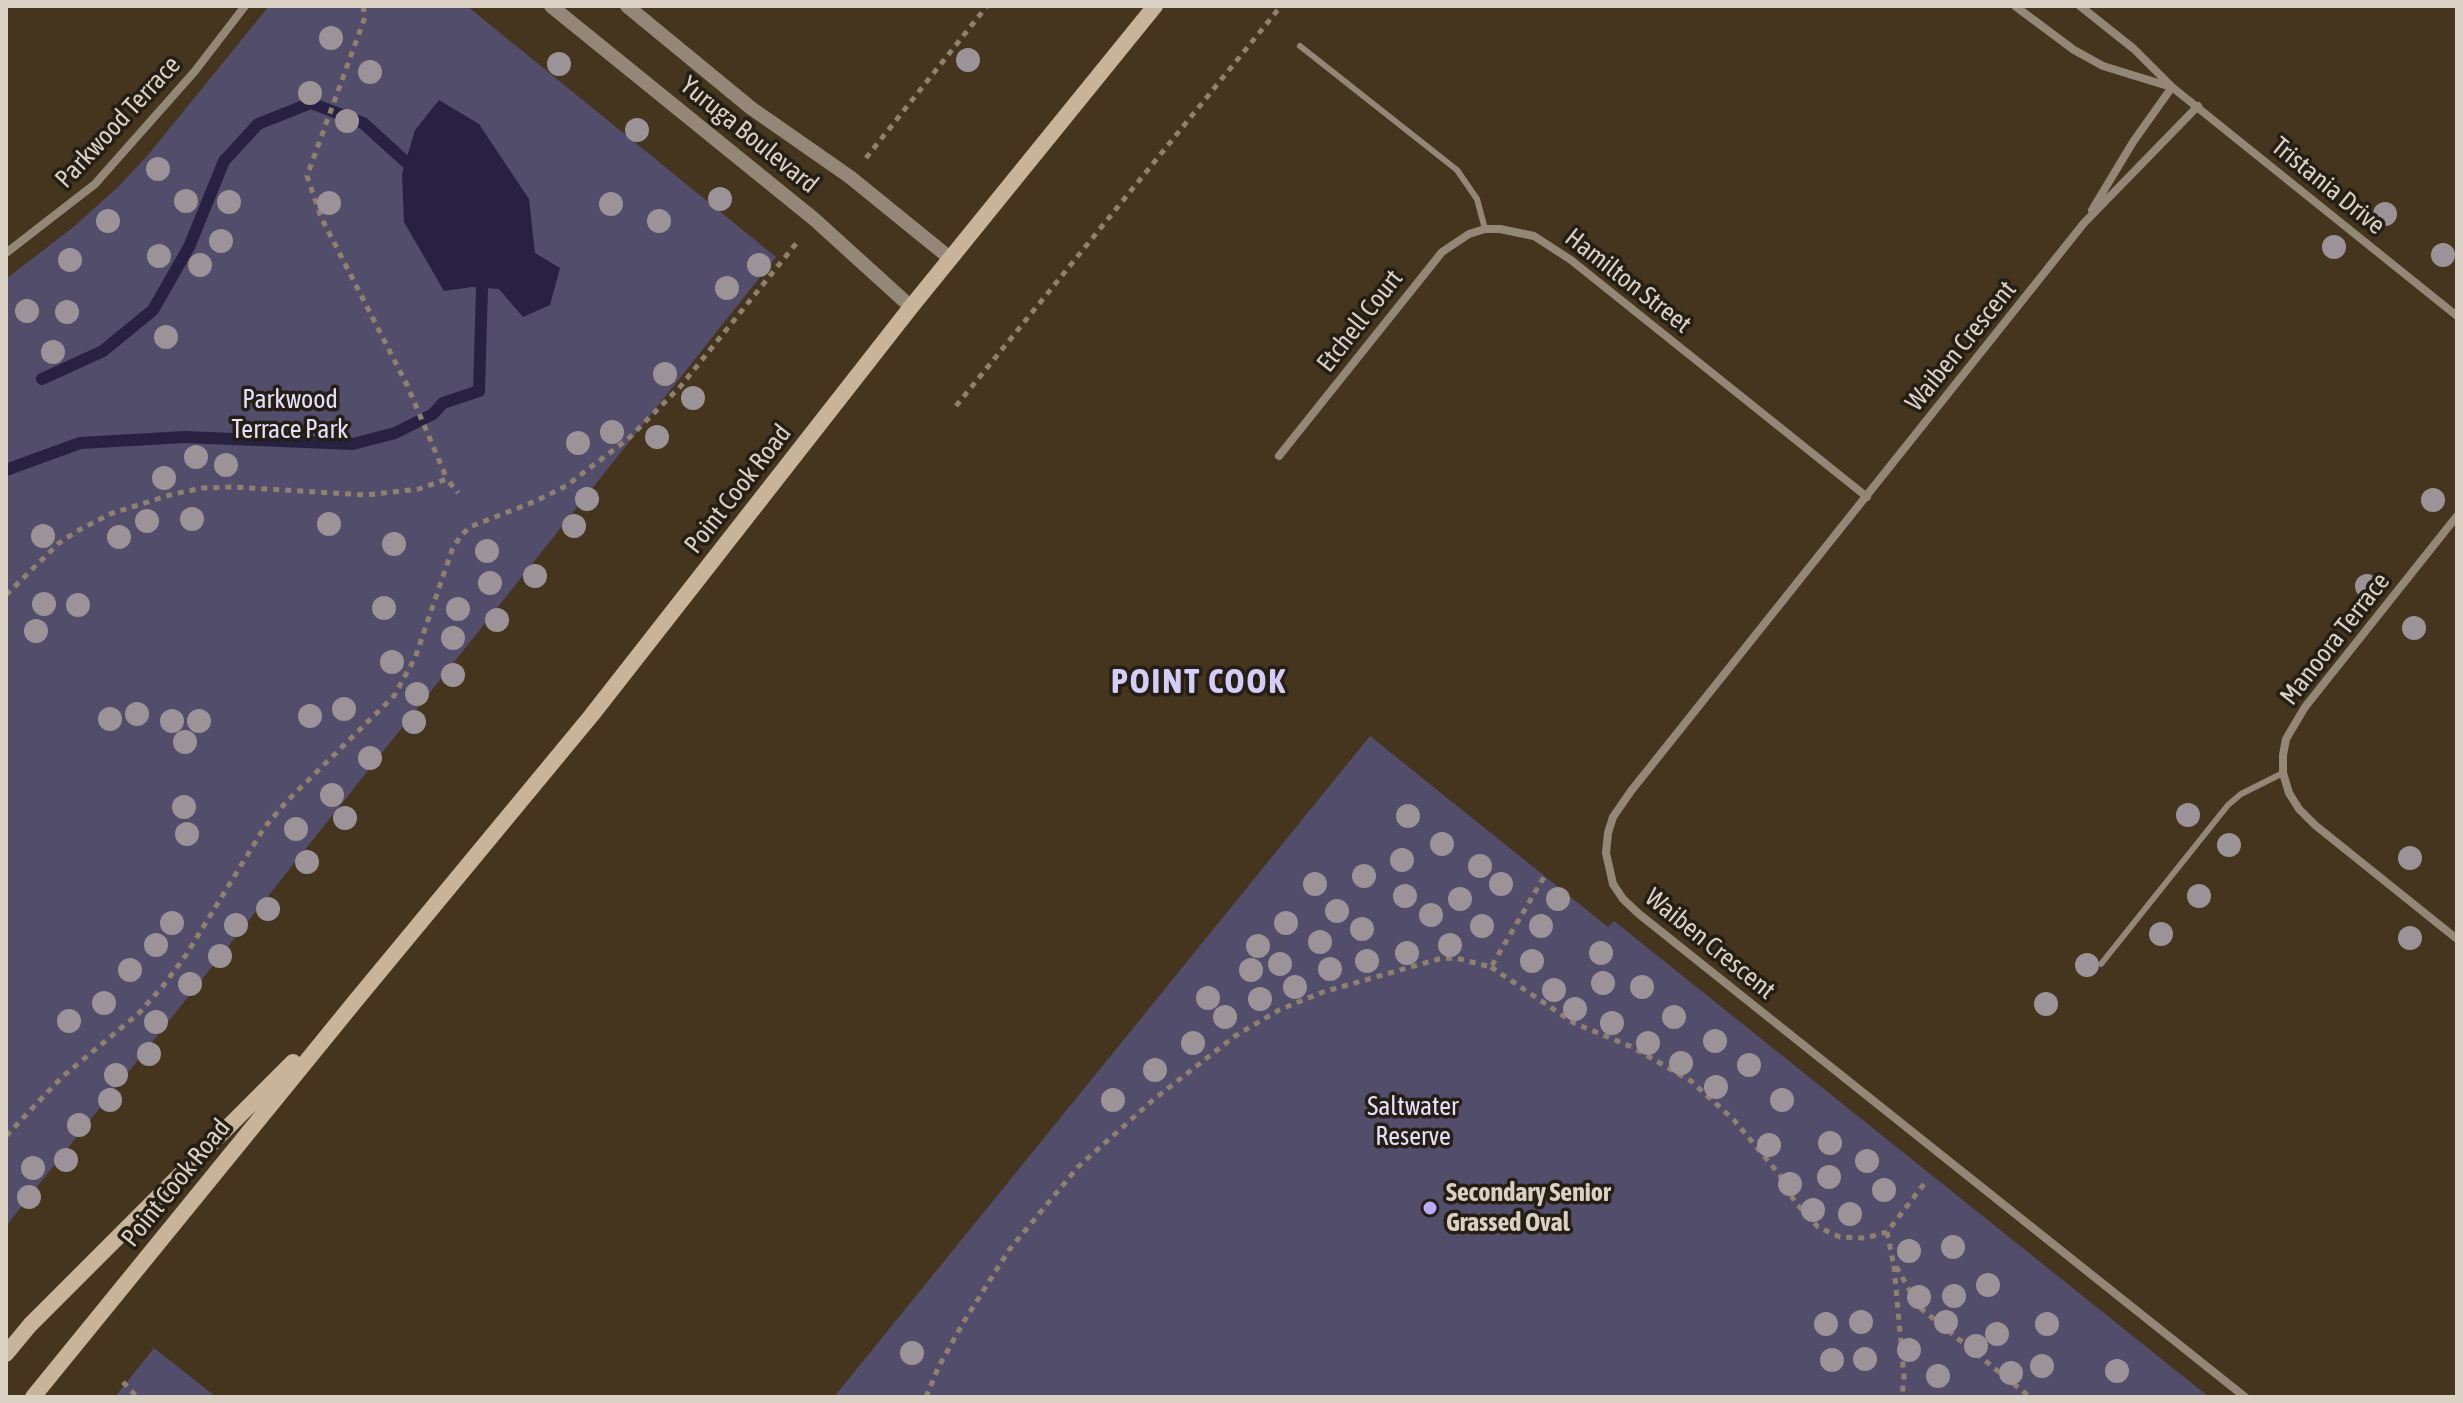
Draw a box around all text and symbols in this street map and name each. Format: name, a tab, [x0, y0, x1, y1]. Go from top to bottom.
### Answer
street label: Parkwood Terrace	[49, 50, 187, 194]
street label: Yuruga Boulevard	[674, 70, 824, 200]
street label: Tristania Drive	[2265, 131, 2391, 241]
street label: Hamilton Street	[1559, 222, 1697, 340]
street label: Etchell Court	[1310, 264, 1410, 378]
street label: Waiben Crescent	[1899, 275, 2023, 417]
park label: Parkwood Terrace Park	[232, 384, 348, 446]
street label: Point Cook Road	[678, 418, 798, 560]
street label: Manoora Terrace	[2274, 567, 2396, 711]
district label: POINT COOK	[1111, 662, 1287, 702]
street label: Waiben Crescent	[1639, 882, 1781, 1006]
park label: Saltwater Reserve	[1367, 1091, 1459, 1152]
street label: Point Cook Road	[115, 1113, 237, 1253]
place label: Secondary Senior Grassed Oval	[1446, 1177, 1611, 1238]
marker: Secondary Senior Grassed Oval	[1421, 1199, 1439, 1217]

